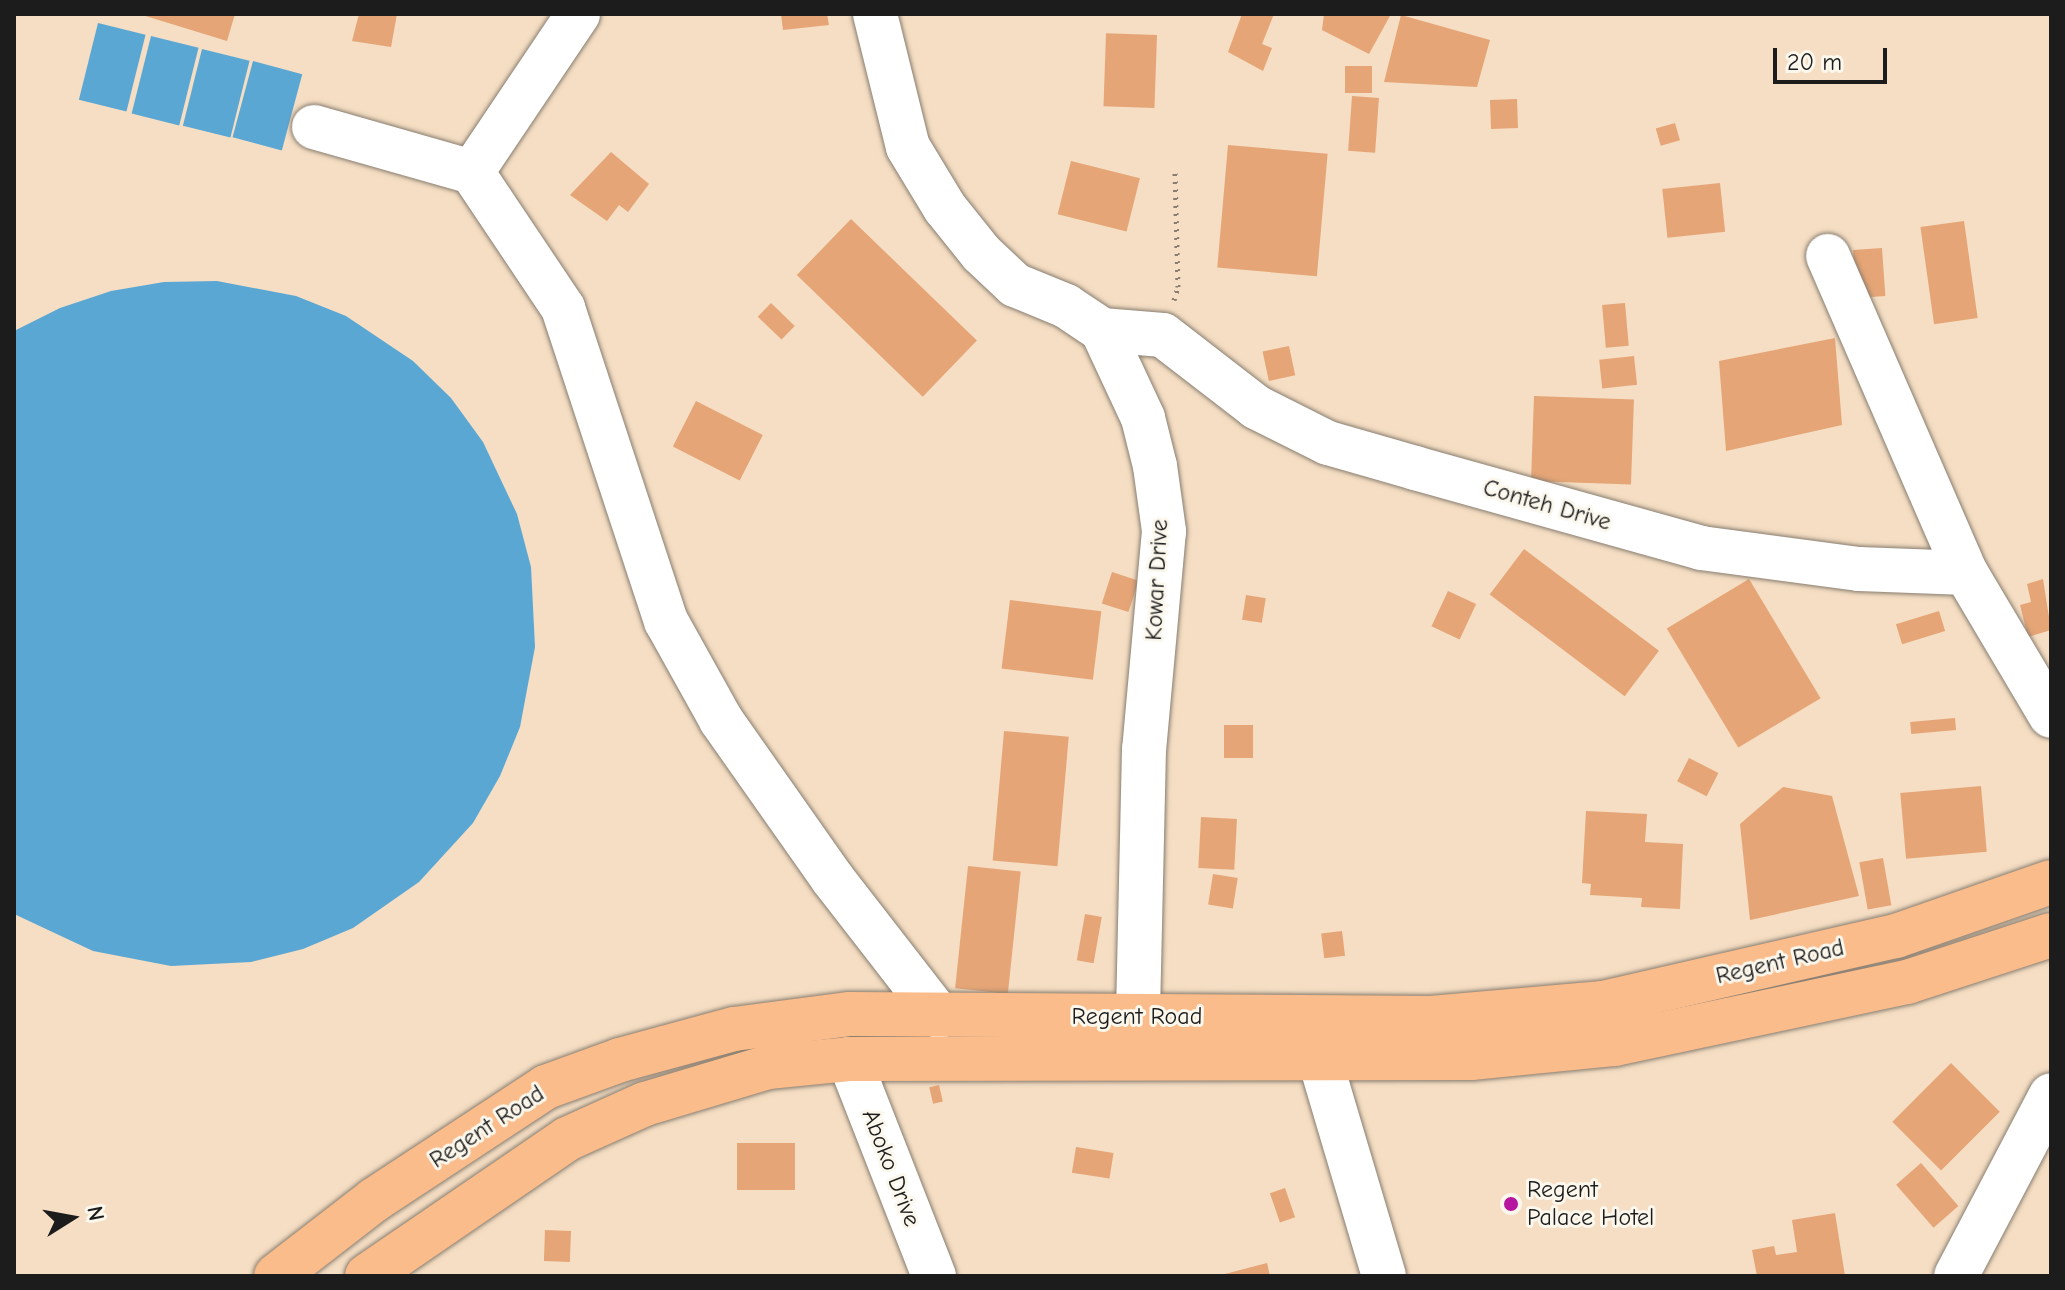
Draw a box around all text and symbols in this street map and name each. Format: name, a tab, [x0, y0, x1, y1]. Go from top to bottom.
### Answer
scale bar	[1777, 32, 1891, 82]
text: 20 m	[1787, 48, 1842, 76]
street label: Conteh Drive	[1480, 473, 1614, 537]
street label: Kowar Drive	[1139, 519, 1175, 641]
street label: Regent Road	[1713, 933, 1847, 991]
street label: Regent Road	[1072, 1003, 1202, 1031]
street label: Regent Road	[424, 1079, 550, 1175]
street label: Aboko Drive	[856, 1105, 926, 1231]
place label: Regent Palace Hotel	[1527, 1176, 1654, 1232]
north arrow	[32, 1178, 112, 1258]
marker: Regent Palace Hotel	[1502, 1195, 1520, 1213]
text: N	[81, 1204, 110, 1223]

